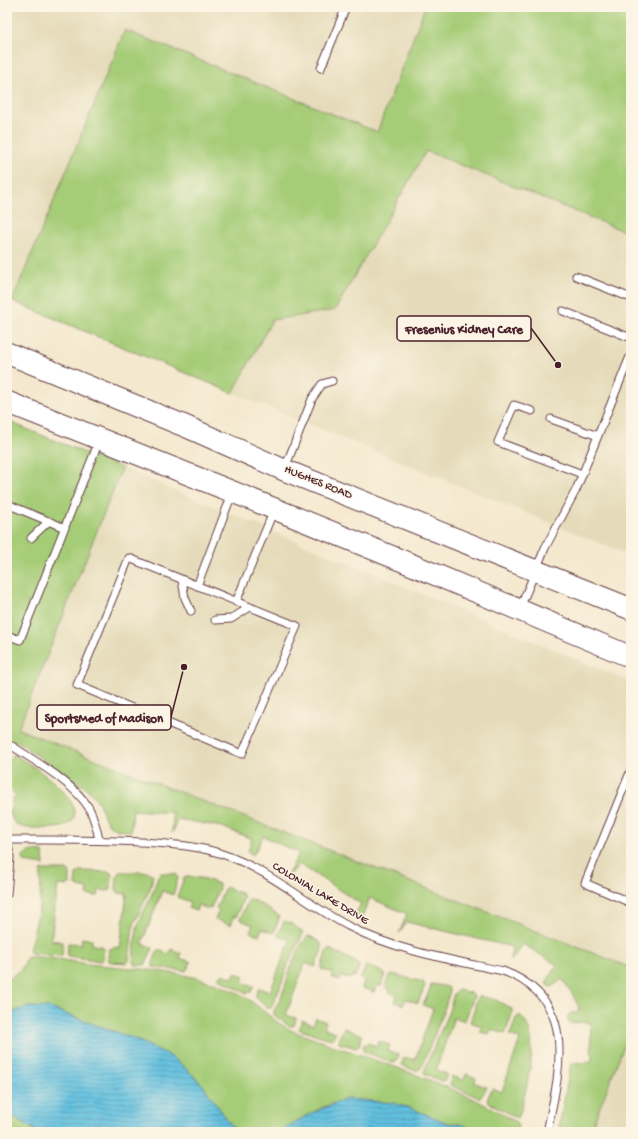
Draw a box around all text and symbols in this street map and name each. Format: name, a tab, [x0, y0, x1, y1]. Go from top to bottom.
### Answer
callout: Fresenius Kidney Care	[397, 316, 531, 341]
text: Fresenius Kidney Care	[404, 323, 524, 338]
street label: HUGHES ROAD	[282, 463, 354, 503]
callout: SportsMed of Madison	[37, 705, 171, 730]
text: SportsMed of Madison	[45, 711, 164, 728]
street label: COLONIAL LAKE DRIVE	[269, 860, 371, 929]

